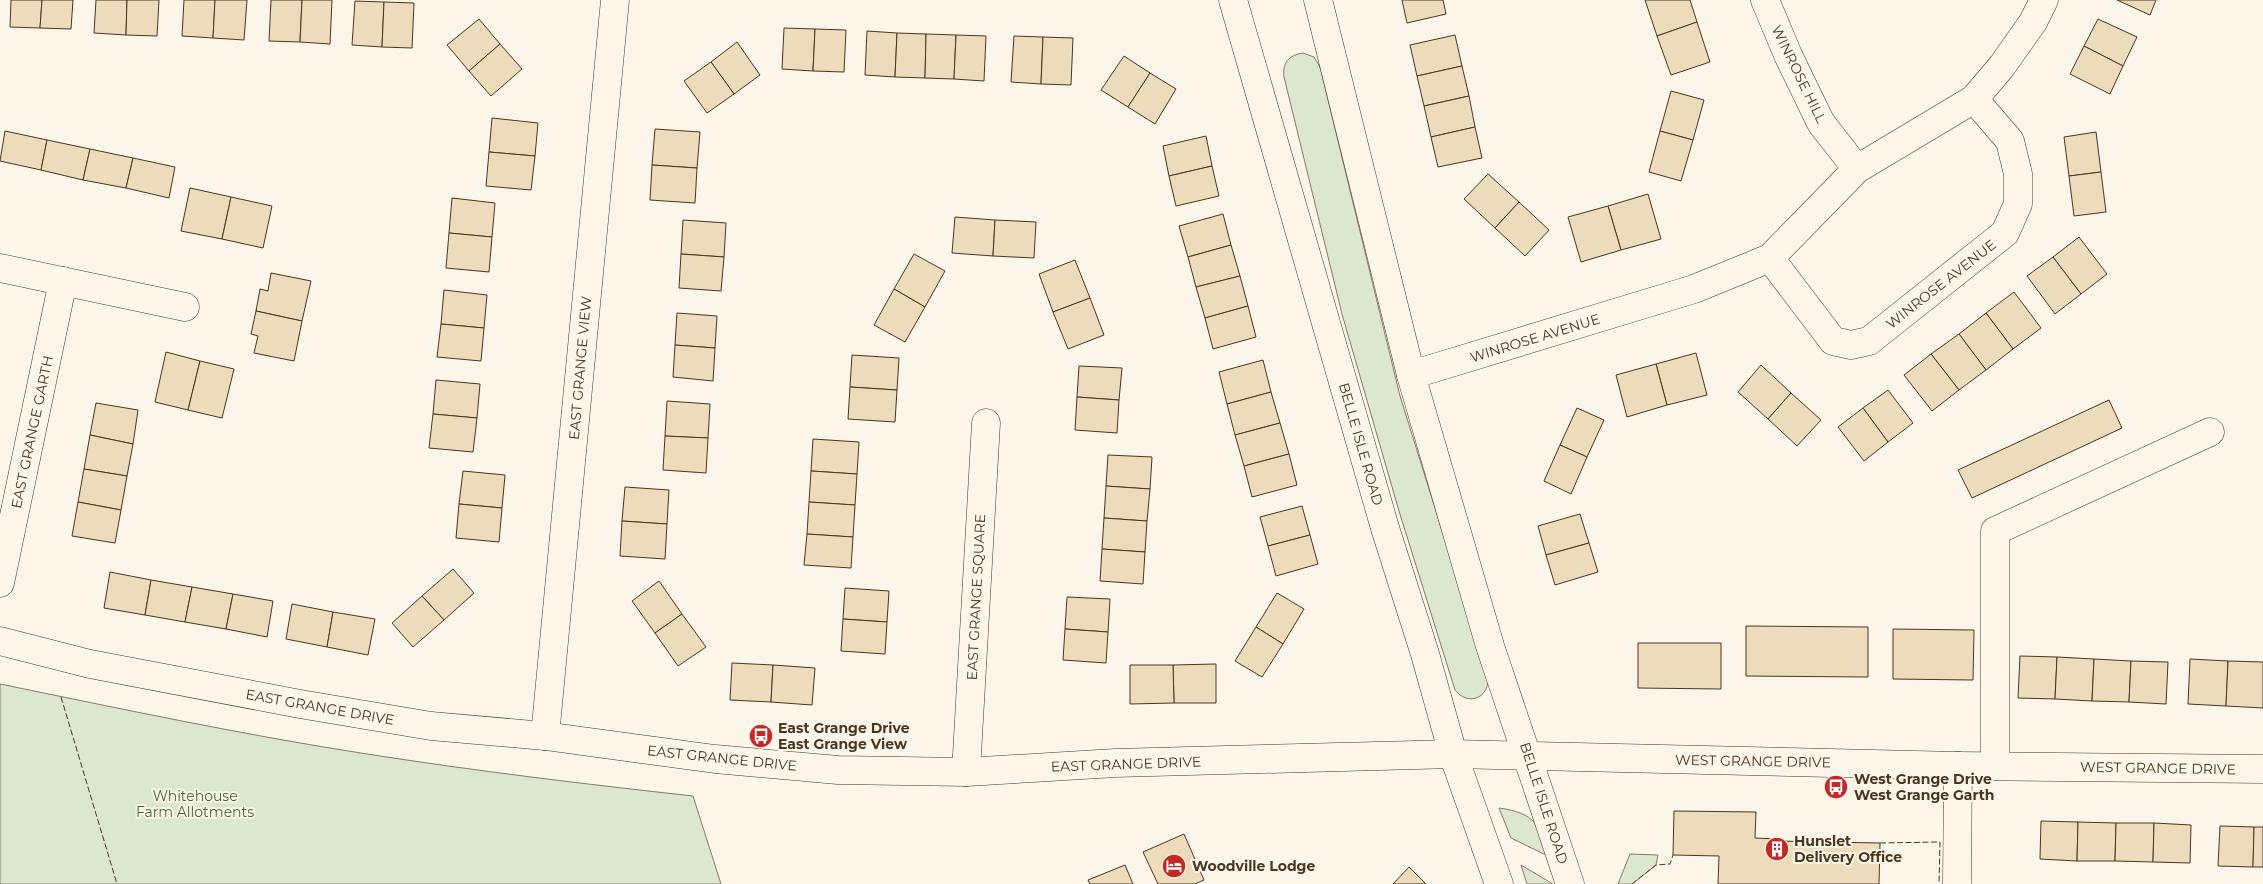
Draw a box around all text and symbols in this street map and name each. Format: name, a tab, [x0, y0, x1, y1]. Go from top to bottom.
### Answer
street label: WINROSE HILL	[1768, 22, 1831, 127]
street label: WINROSE AVENUE	[1882, 235, 2000, 333]
street label: EAST GRANGE VIEW	[565, 295, 595, 441]
street label: WINROSE AVENUE	[1468, 310, 1602, 366]
street label: EAST GRANGE GARTH	[7, 354, 57, 510]
street label: BELLE ISLE ROAD	[1335, 381, 1387, 507]
street label: EAST GRANGE SQUARE	[963, 513, 989, 681]
street label: EAST GRANGE DRIVE	[244, 685, 396, 729]
place label: East Grange Drive East Grange View	[778, 719, 910, 753]
bus stop icon: East Grange Drive East Grange View	[748, 723, 774, 749]
street label: BELLE ISLE ROAD	[1516, 740, 1572, 866]
street label: EAST GRANGE DRIVE	[646, 741, 798, 775]
street label: WEST GRANGE DRIVE	[1675, 751, 1831, 771]
street label: EAST GRANGE DRIVE	[1051, 752, 1201, 776]
street label: WEST GRANGE DRIVE	[2080, 758, 2236, 778]
place label: West Grange Drive West Grange Garth	[1854, 770, 1995, 804]
bus stop icon: West Grange Drive West Grange Garth	[1823, 774, 1849, 800]
park label: Whitehouse Farm Allotments	[136, 787, 254, 821]
place label: Hunslet Delivery Office	[1794, 832, 1902, 866]
building icon: Hunslet Delivery Office	[1764, 836, 1790, 862]
hotel icon: Woodville Lodge	[1161, 853, 1187, 879]
place label: Woodville Lodge	[1192, 857, 1315, 875]

